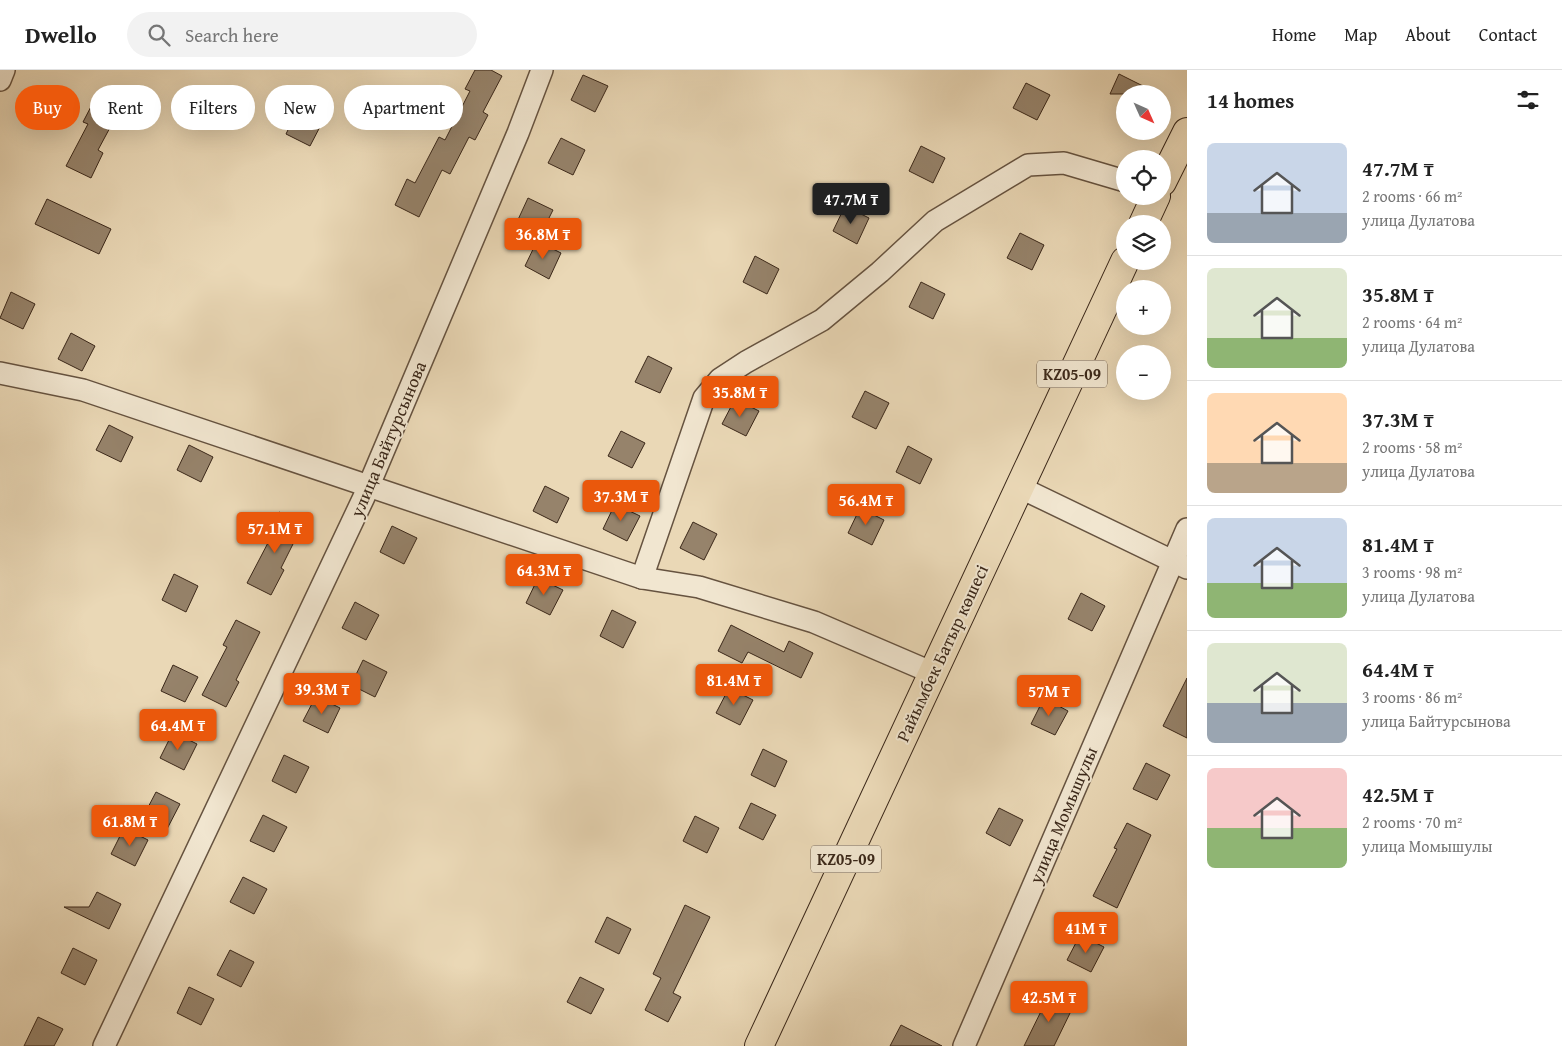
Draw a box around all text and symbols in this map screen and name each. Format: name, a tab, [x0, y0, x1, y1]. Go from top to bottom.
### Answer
search box	[127, 12, 477, 57]
text: Dwello	[25, 17, 97, 52]
icon: search	[145, 21, 173, 49]
text: Search here	[185, 21, 279, 49]
text: Home	[1272, 21, 1316, 48]
text: Map	[1344, 21, 1377, 48]
text: About	[1405, 21, 1451, 48]
text: Contact	[1479, 21, 1537, 48]
chip: Buy	[15, 85, 80, 130]
chip: Rent	[90, 85, 161, 130]
chip: Filters	[171, 85, 255, 130]
chip: New	[265, 85, 334, 130]
chip: Apartment	[344, 85, 463, 130]
north arrow	[1116, 85, 1171, 140]
map controls	[1116, 85, 1171, 400]
text: 14 homes	[1207, 85, 1294, 116]
icon: filters	[1514, 86, 1542, 114]
button: locate	[1116, 150, 1171, 205]
text: 47.7M ₸	[1362, 153, 1434, 184]
icon: home	[1247, 163, 1307, 223]
pin: 47.7M ₸	[805, 182, 897, 225]
text: 2 rooms · 66 m²	[1362, 184, 1462, 208]
text: 47.7M ₸	[824, 187, 878, 211]
text: улица Дулатова	[1362, 208, 1475, 232]
button: layers	[1116, 215, 1171, 270]
pin: 36.8M ₸	[497, 218, 589, 260]
text: 36.8M ₸	[516, 222, 570, 246]
text: 35.8M ₸	[1362, 279, 1434, 310]
button: +	[1116, 280, 1171, 335]
icon: home	[1247, 288, 1307, 348]
text: 2 rooms · 64 m²	[1362, 310, 1462, 334]
text: улица Дулатова	[1362, 334, 1475, 358]
button: −	[1116, 345, 1171, 400]
street label: улица Байтурсынова	[343, 356, 433, 522]
road number: KZ05-09	[1037, 360, 1107, 388]
pin: 35.8M ₸	[694, 376, 786, 418]
text: 35.8M ₸	[713, 380, 767, 404]
text: 37.3M ₸	[1362, 404, 1434, 435]
icon: home	[1247, 413, 1307, 473]
text: 2 rooms · 58 m²	[1362, 435, 1462, 459]
text: улица Дулатова	[1362, 459, 1475, 483]
pin: 37.3M ₸	[575, 480, 667, 522]
text: 37.3M ₸	[594, 484, 648, 508]
pin: 56.4M ₸	[820, 484, 912, 526]
text: 56.4M ₸	[839, 488, 893, 512]
pin: 57.1M ₸	[229, 512, 321, 554]
text: 57.1M ₸	[248, 516, 302, 540]
text: 81.4M ₸	[1362, 529, 1434, 560]
icon: home	[1247, 538, 1307, 598]
pin: 64.3M ₸	[498, 554, 590, 596]
text: 64.3M ₸	[517, 558, 571, 582]
street label: Райымбек Батыр көшесі	[889, 560, 995, 746]
text: 3 rooms · 98 m²	[1362, 560, 1462, 584]
text: улица Дулатова	[1362, 584, 1475, 608]
text: 64.4M ₸	[1362, 654, 1434, 685]
icon: home	[1247, 663, 1307, 723]
pin: 81.4M ₸	[688, 664, 780, 706]
text: 81.4M ₸	[707, 668, 761, 692]
pin: 39.3M ₸	[276, 672, 368, 715]
pin: 57M ₸	[1014, 674, 1084, 717]
text: 39.3M ₸	[295, 677, 349, 701]
text: 57M ₸	[1028, 679, 1070, 703]
text: 3 rooms · 86 m²	[1362, 685, 1462, 709]
pin: 64.4M ₸	[132, 708, 224, 751]
text: улица Байтурсынова	[1362, 709, 1511, 733]
text: 64.4M ₸	[151, 713, 205, 737]
street label: улица Момышулы	[1022, 742, 1104, 889]
text: 42.5M ₸	[1362, 779, 1434, 810]
icon: home	[1247, 788, 1307, 848]
pin: 61.8M ₸	[84, 804, 176, 847]
text: 61.8M ₸	[103, 809, 157, 833]
text: 2 rooms · 70 m²	[1362, 810, 1462, 834]
text: улица Момышулы	[1362, 834, 1492, 858]
road number: KZ05-09	[811, 846, 881, 872]
pin: 41M ₸	[1051, 912, 1121, 954]
text: 41M ₸	[1065, 916, 1107, 940]
pin: 42.5M ₸	[1003, 980, 1095, 1023]
text: 42.5M ₸	[1022, 985, 1076, 1009]

